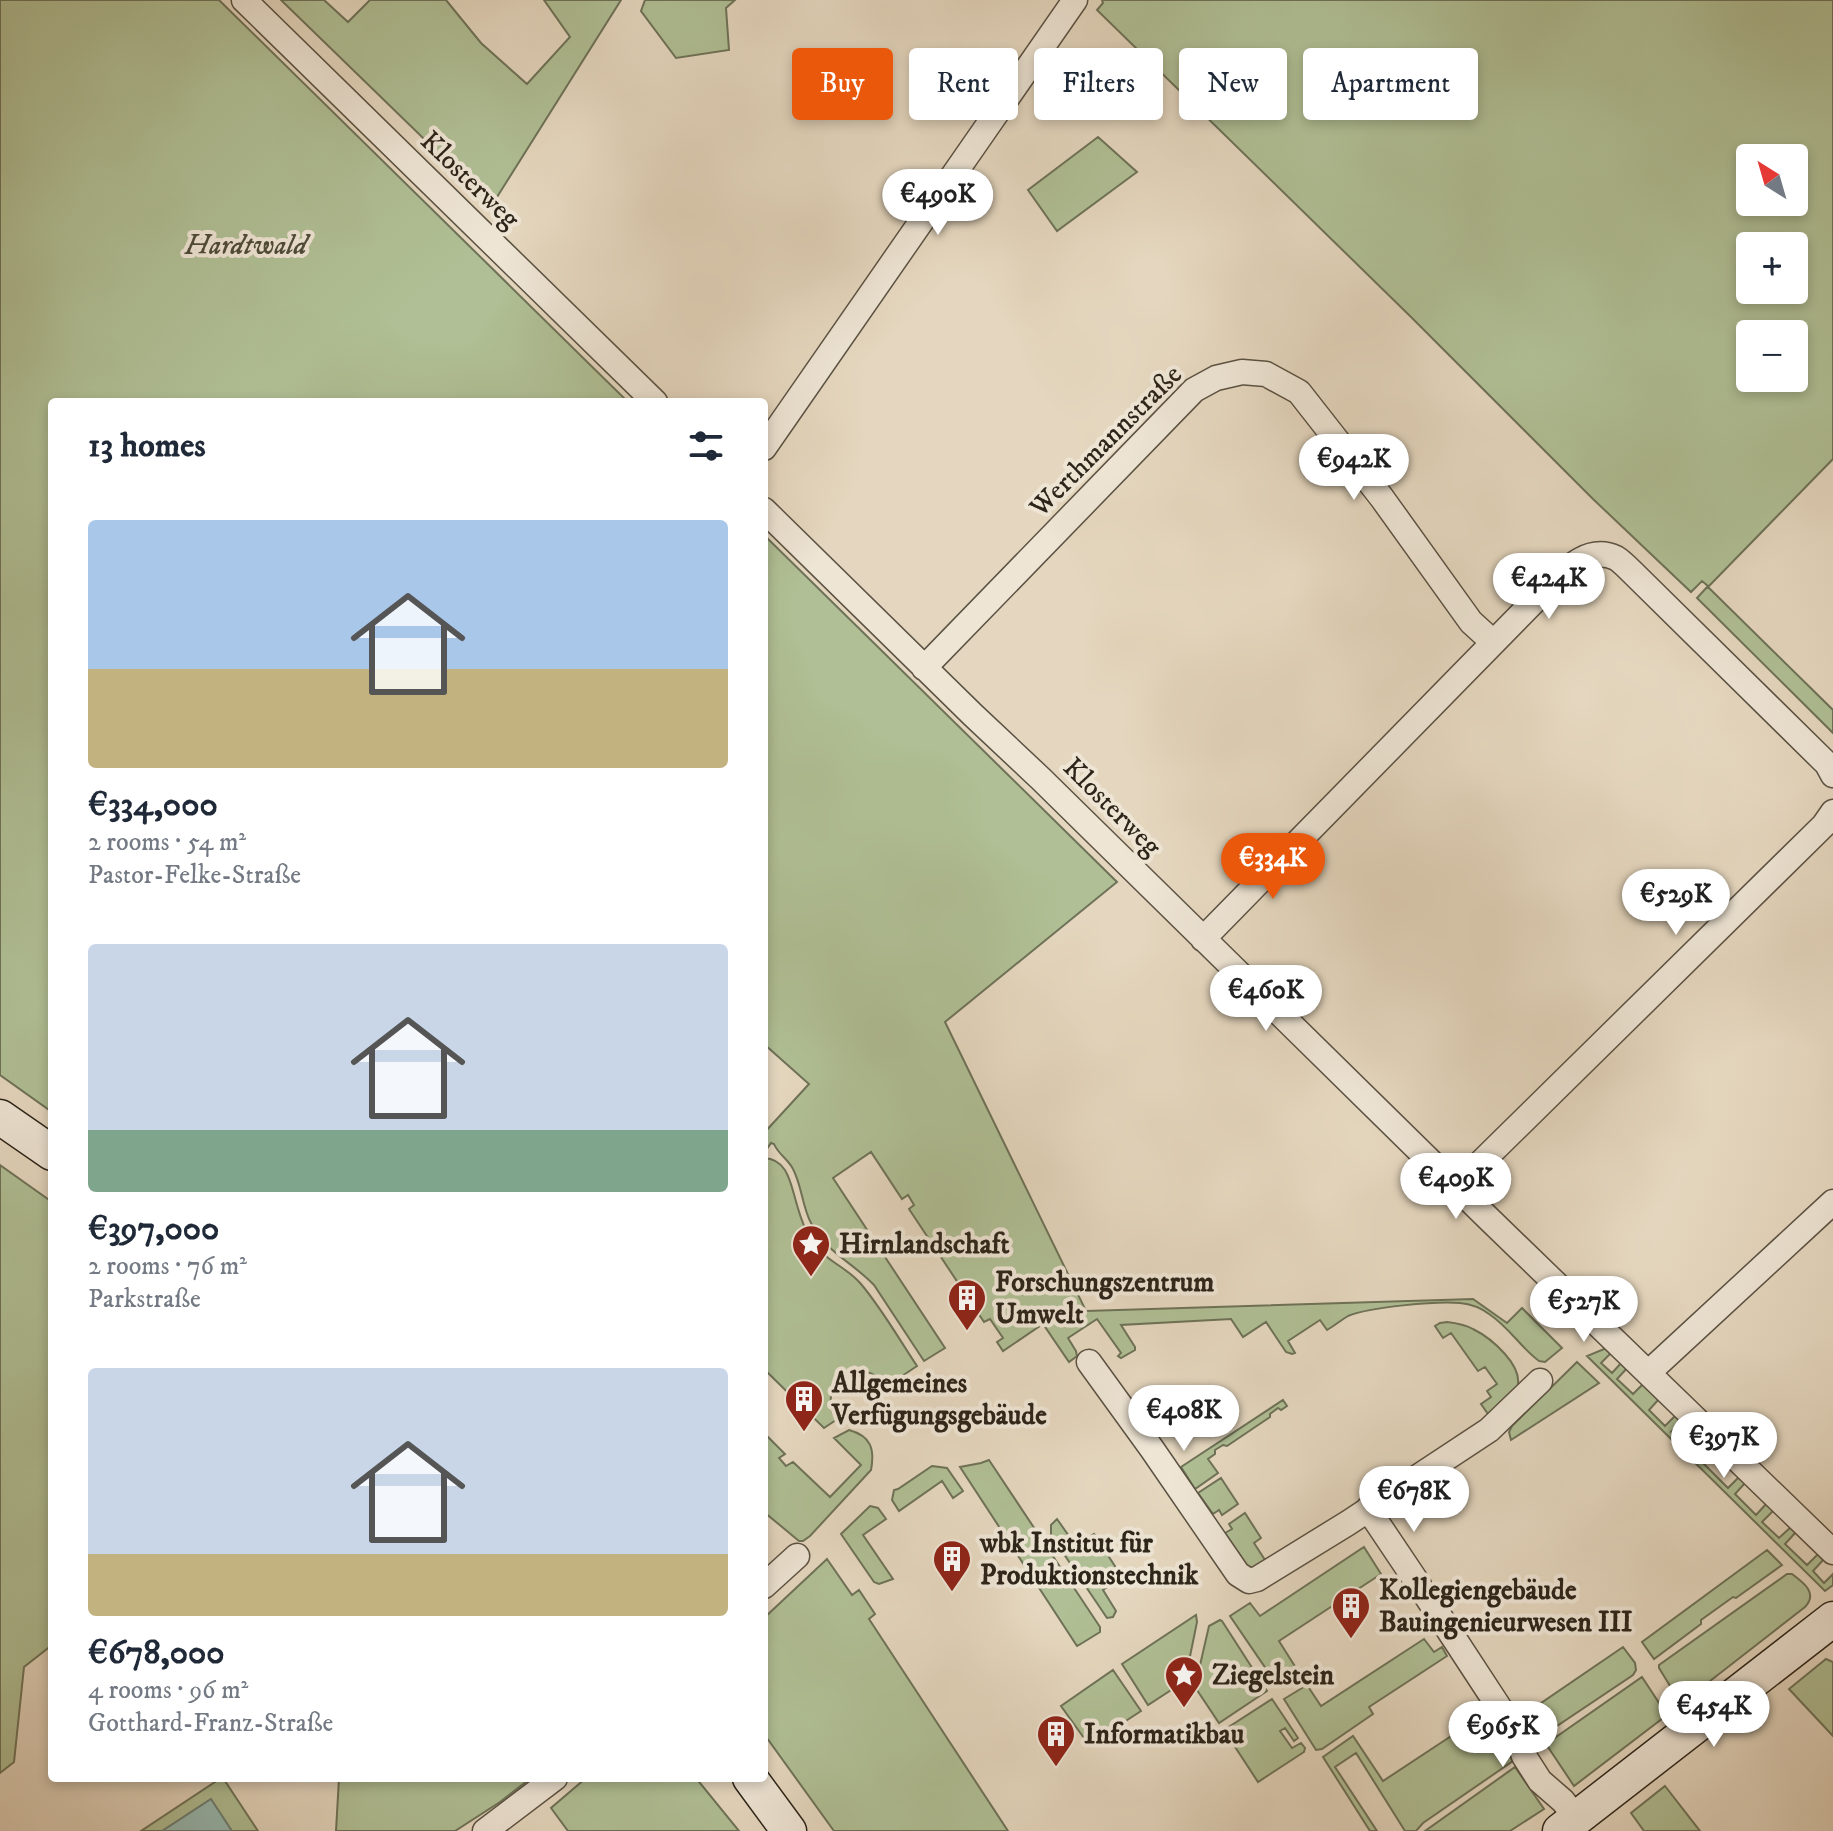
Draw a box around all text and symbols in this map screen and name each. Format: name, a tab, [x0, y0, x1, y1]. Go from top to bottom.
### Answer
chip: Buy	[792, 48, 893, 120]
chip: Rent	[909, 48, 1018, 120]
chip: Filters	[1034, 48, 1163, 120]
chip: New	[1179, 48, 1287, 120]
chip: Apartment	[1303, 48, 1478, 120]
street label: Klosterweg	[413, 124, 527, 236]
north arrow	[1736, 144, 1808, 216]
map controls	[1736, 144, 1808, 392]
pin: €490K	[882, 169, 994, 237]
text: €490K	[900, 178, 976, 211]
park label: Hardtwald	[184, 228, 311, 263]
button: +	[1736, 232, 1808, 304]
button: −	[1736, 320, 1808, 392]
street label: Werthmannstraße	[1022, 357, 1190, 525]
icon: filters	[684, 424, 728, 468]
text: 13 homes	[88, 425, 206, 467]
pin: €942K	[1298, 434, 1410, 502]
text: €942K	[1317, 443, 1391, 476]
pin: €424K	[1493, 553, 1605, 621]
text: €424K	[1511, 562, 1587, 595]
icon: home	[336, 572, 480, 716]
street label: Klosterweg	[1055, 750, 1169, 864]
text: €334,000	[88, 784, 218, 826]
text: 2 rooms · 54 m²	[88, 826, 246, 859]
pin: €334K	[1217, 833, 1329, 901]
text: €334K	[1239, 842, 1307, 875]
text: Pastor-Felke-Straße	[88, 859, 301, 892]
pin: €529K	[1620, 869, 1732, 937]
text: €529K	[1640, 878, 1712, 911]
pin: €460K	[1210, 965, 1322, 1033]
text: €460K	[1228, 974, 1304, 1007]
icon: home	[336, 996, 480, 1140]
pin: €409K	[1400, 1153, 1512, 1221]
text: €409K	[1418, 1162, 1494, 1195]
text: €397,000	[88, 1208, 219, 1250]
place icon: Hirnlandschaft	[790, 1223, 832, 1278]
place label: Hirnlandschaft	[839, 1227, 1010, 1262]
text: 2 rooms · 76 m²	[88, 1250, 247, 1283]
place label: Forschungszentrum Umwelt	[995, 1265, 1214, 1332]
pin: €527K	[1528, 1276, 1640, 1344]
building icon: Forschungszentrum Umwelt	[946, 1277, 988, 1332]
text: Parkstraße	[88, 1283, 201, 1316]
text: €527K	[1548, 1285, 1620, 1318]
place label: Allgemeines Verfügungsgebäude	[831, 1366, 1047, 1433]
building icon: Allgemeines Verfügungsgebäude	[783, 1378, 825, 1433]
pin: €408K	[1128, 1385, 1240, 1453]
text: €408K	[1146, 1394, 1222, 1427]
pin: €397K	[1668, 1412, 1780, 1480]
icon: home	[336, 1420, 480, 1564]
text: €397K	[1689, 1421, 1759, 1454]
pin: €678K	[1358, 1466, 1470, 1534]
text: €678K	[1377, 1475, 1451, 1508]
place label: wbk Institut für Produktionstechnik	[979, 1526, 1199, 1593]
building icon: wbk Institut für Produktionstechnik	[931, 1538, 973, 1593]
place label: Kollegiengebäude Bauingenieurwesen III	[1379, 1573, 1633, 1640]
building icon: Kollegiengebäude Bauingenieurwesen III	[1330, 1585, 1372, 1640]
text: €678,000	[88, 1632, 225, 1674]
place icon: Ziegelstein	[1163, 1654, 1205, 1709]
place label: Ziegelstein	[1212, 1658, 1335, 1693]
text: 4 rooms · 96 m²	[88, 1674, 248, 1707]
pin: €454K	[1658, 1681, 1770, 1749]
text: €454K	[1677, 1690, 1751, 1723]
pin: €965K	[1447, 1701, 1559, 1769]
text: Gotthard-Franz-Straße	[88, 1707, 333, 1740]
text: €965K	[1467, 1710, 1539, 1743]
building icon: Informatikbau	[1035, 1713, 1077, 1768]
place label: Informatikbau	[1084, 1717, 1245, 1752]

